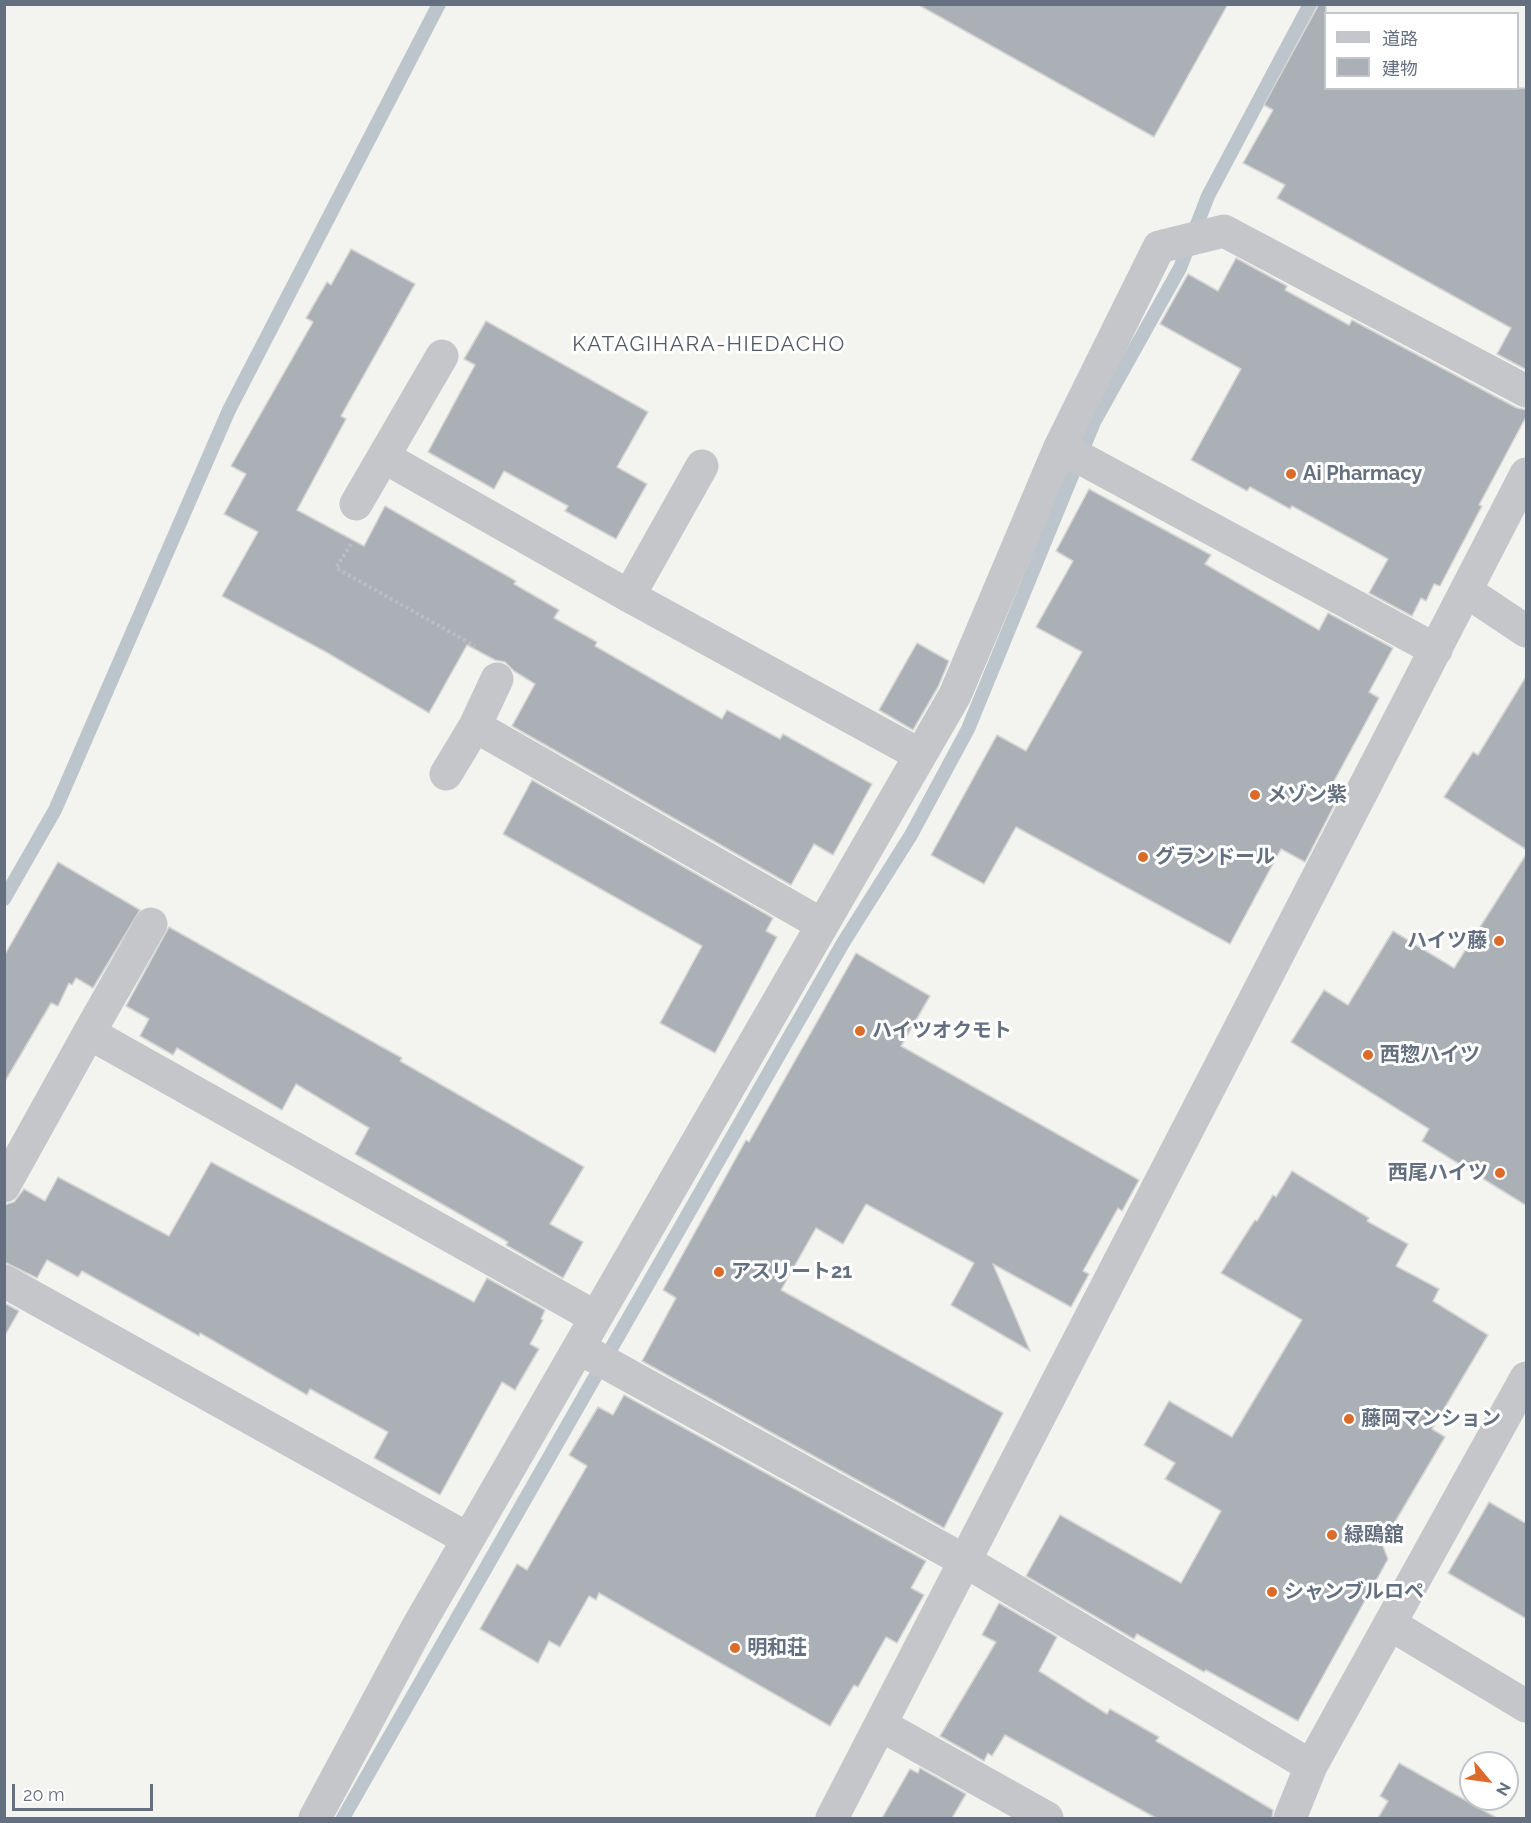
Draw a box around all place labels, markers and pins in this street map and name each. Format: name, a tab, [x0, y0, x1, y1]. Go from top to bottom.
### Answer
place label: Ai Pharmacy	[1303, 462, 1422, 486]
marker: Ai Pharmacy	[1284, 467, 1298, 481]
place label: メゾン紫	[1267, 783, 1347, 807]
marker: メゾン紫	[1248, 788, 1262, 802]
place label: グランドール	[1155, 845, 1275, 869]
marker: グランドール	[1136, 850, 1150, 864]
place label: ハイツ藤	[1407, 929, 1487, 953]
marker: ハイツ藤	[1492, 934, 1506, 948]
place label: ハイツオクモト	[872, 1019, 1012, 1043]
marker: ハイツオクモト	[853, 1024, 867, 1038]
place label: 西惣ハイツ	[1380, 1043, 1480, 1067]
marker: 西惣ハイツ	[1361, 1048, 1375, 1062]
place label: 西尾ハイツ	[1388, 1161, 1488, 1185]
marker: 西尾ハイツ	[1493, 1166, 1507, 1180]
place label: アスリート21	[731, 1260, 852, 1284]
marker: アスリート21	[712, 1265, 726, 1279]
place label: 藤岡マンション	[1361, 1407, 1501, 1431]
marker: 藤岡マンション	[1342, 1412, 1356, 1426]
place label: 緑鴎舘	[1344, 1523, 1404, 1547]
marker: 緑鴎舘	[1325, 1528, 1339, 1542]
place label: シャンブルロペ	[1284, 1580, 1424, 1604]
marker: シャンブルロペ	[1265, 1585, 1279, 1599]
place label: 明和荘	[747, 1636, 807, 1660]
marker: 明和荘	[728, 1641, 742, 1655]

